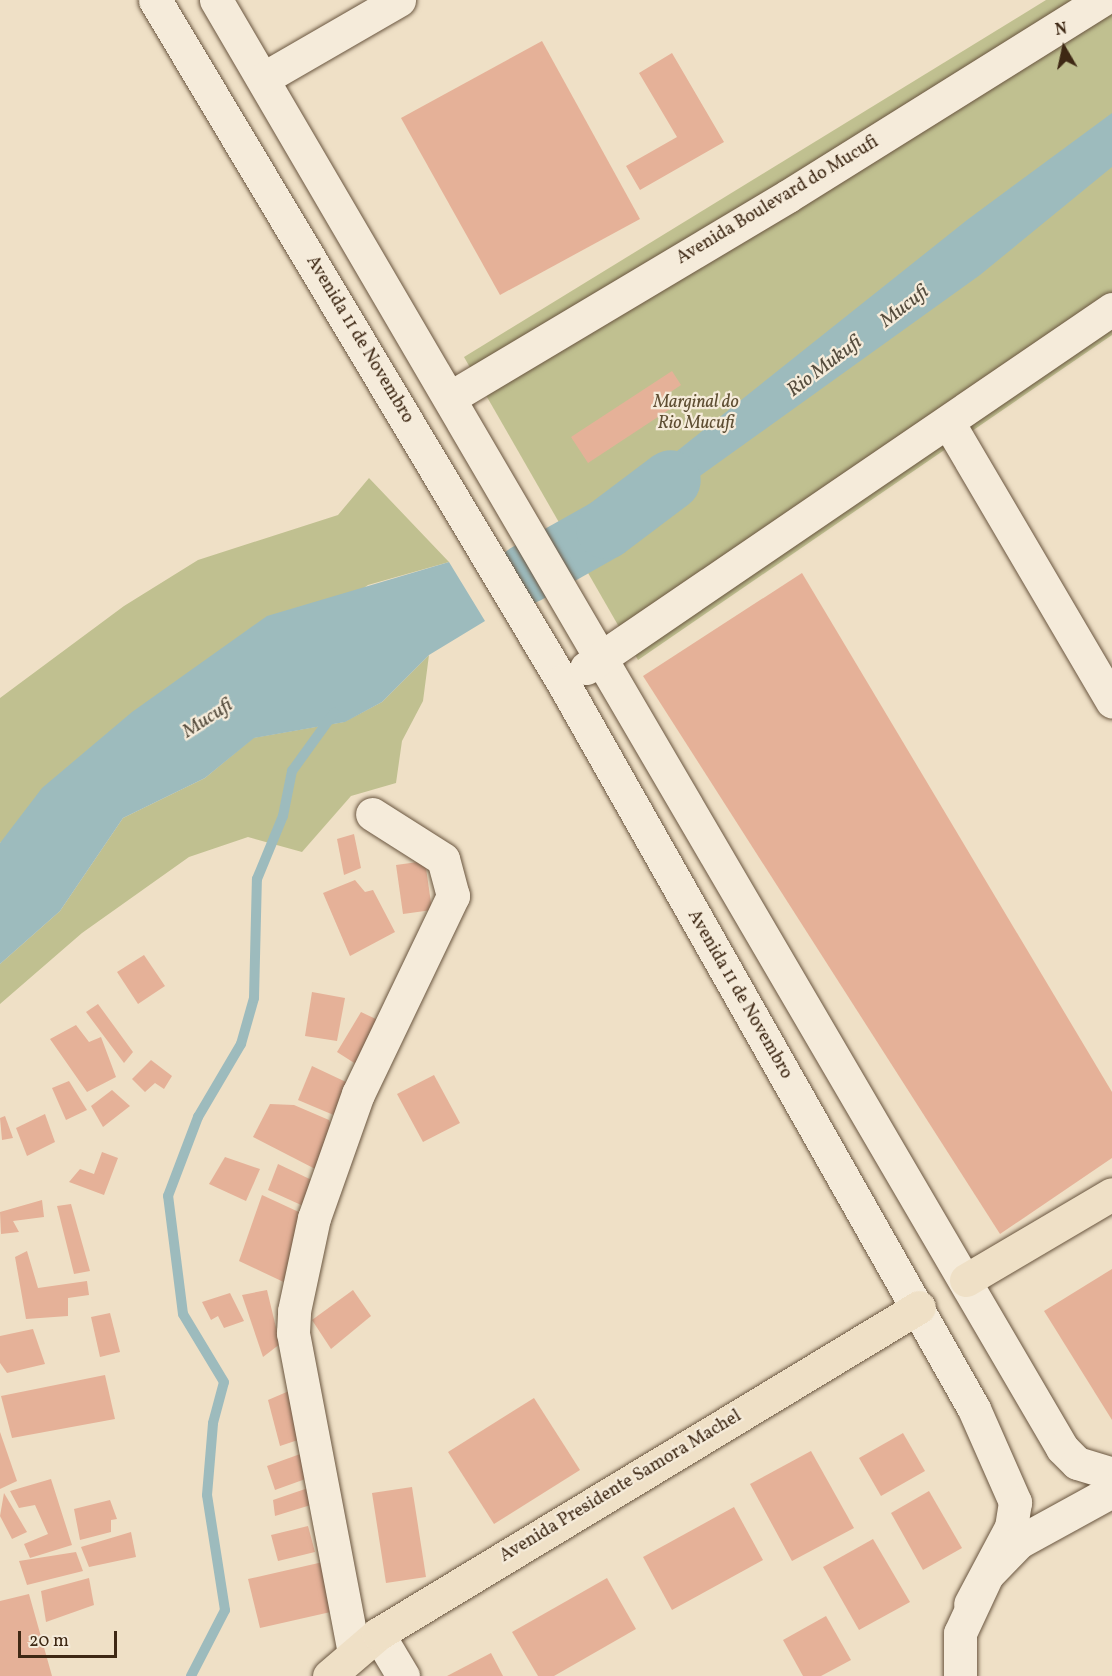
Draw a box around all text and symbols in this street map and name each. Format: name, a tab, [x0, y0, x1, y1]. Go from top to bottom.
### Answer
north arrow	[1034, 18, 1094, 78]
text: N	[1054, 18, 1069, 42]
street label: Avenida Boulevard do Mucufi	[673, 132, 883, 270]
street label: Avenida 11 de Novembro	[300, 252, 418, 428]
water label: Mucufi	[876, 280, 934, 334]
water label: Rio Mukufi	[783, 331, 867, 403]
park label: Marginal do Rio Mucufi	[653, 393, 739, 436]
water label: Mucufi	[178, 694, 238, 744]
street label: Avenida 11 de Novembro	[682, 907, 796, 1083]
street label: Avenida Presidente Samora Machel	[496, 1406, 746, 1568]
scale bar	[21, 1619, 120, 1657]
text: 20 m	[29, 1629, 69, 1654]

